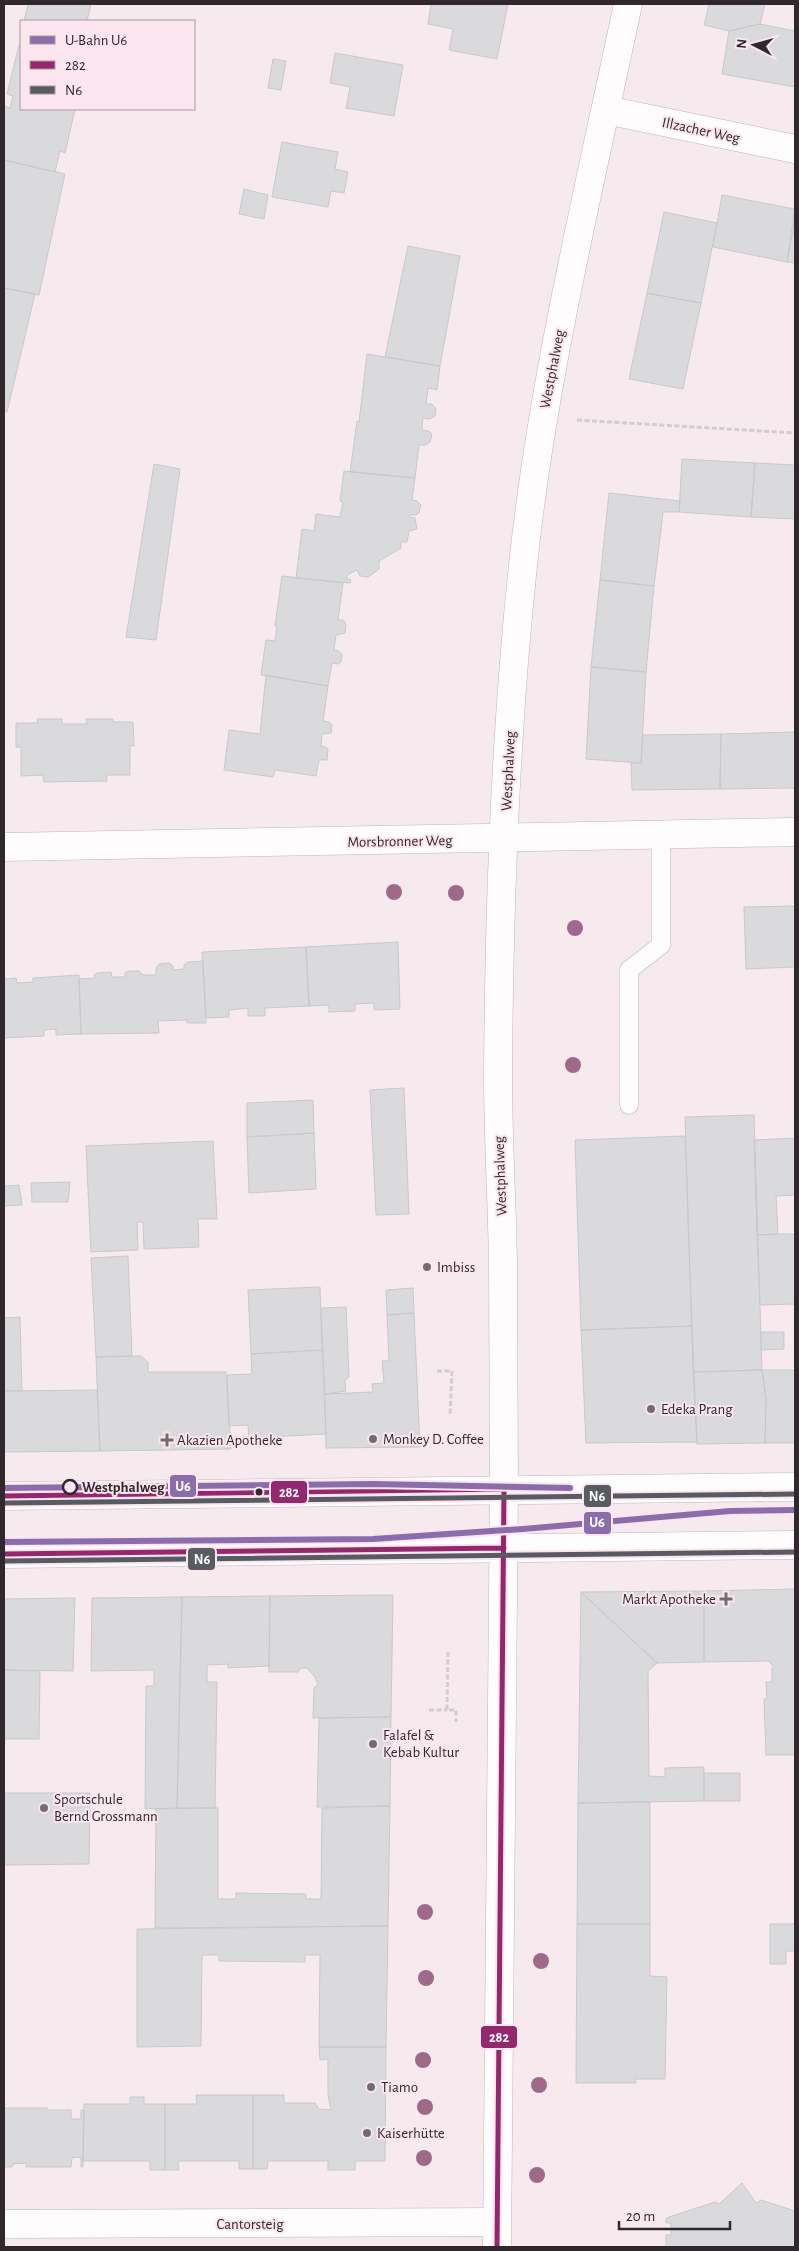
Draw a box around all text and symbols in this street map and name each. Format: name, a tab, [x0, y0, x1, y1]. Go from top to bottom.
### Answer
legend	[20, 20, 195, 110]
north arrow	[729, 20, 779, 70]
text: U-Bahn U6	[65, 33, 127, 48]
text: N	[735, 38, 750, 49]
text: 282	[65, 58, 86, 73]
text: N6	[65, 83, 82, 98]
street label: Illzacher Weg	[661, 115, 742, 146]
street label: Westphalweg	[537, 328, 568, 410]
street label: Westphalweg	[499, 730, 518, 811]
street label: Morsbronner Weg	[347, 833, 453, 850]
street label: Westphalweg	[492, 1135, 509, 1216]
place label: Imbiss	[437, 1260, 475, 1275]
marker: Imbiss	[421, 1261, 433, 1273]
place label: Edeka Prang	[661, 1402, 733, 1417]
marker: Edeka Prang	[645, 1403, 657, 1415]
place label: Monkey D. Coffee	[383, 1432, 484, 1447]
place label: Akazien Apotheke	[177, 1433, 283, 1448]
marker: Monkey D. Coffee	[367, 1433, 379, 1445]
marker: Akazien Apotheke	[161, 1434, 173, 1446]
line badge: U6	[169, 1474, 197, 1498]
marker: Westphalweg	[62, 1479, 78, 1495]
place label: Westphalweg	[82, 1480, 165, 1495]
text: U6	[175, 1480, 191, 1494]
line badge: 282	[270, 1480, 308, 1504]
line badge: N6	[583, 1484, 612, 1508]
text: 282	[279, 1486, 299, 1500]
unlabelled marker	[254, 1487, 264, 1497]
text: N6	[589, 1490, 605, 1504]
line badge: U6	[583, 1511, 612, 1535]
text: U6	[589, 1516, 605, 1530]
line badge: N6	[187, 1547, 216, 1571]
text: N6	[194, 1553, 210, 1567]
place label: Markt Apotheke	[622, 1592, 716, 1607]
marker: Markt Apotheke	[720, 1593, 732, 1605]
place label: Falafel & Kebab Kultur	[383, 1728, 459, 1760]
marker: Falafel & Kebab Kultur	[367, 1738, 379, 1750]
place label: Sportschule Bernd Grossmann	[54, 1792, 158, 1824]
marker: Sportschule Bernd Grossmann	[38, 1802, 50, 1814]
line badge: 282	[480, 2025, 518, 2049]
text: 282	[489, 2031, 509, 2045]
place label: Tiamo	[381, 2080, 418, 2095]
marker: Tiamo	[365, 2081, 377, 2093]
place label: Kaiserhütte	[377, 2126, 445, 2141]
marker: Kaiserhütte	[361, 2127, 373, 2139]
scale bar	[619, 2198, 730, 2230]
text: 20 m	[626, 2209, 655, 2224]
street label: Cantorsteig	[217, 2217, 284, 2232]

